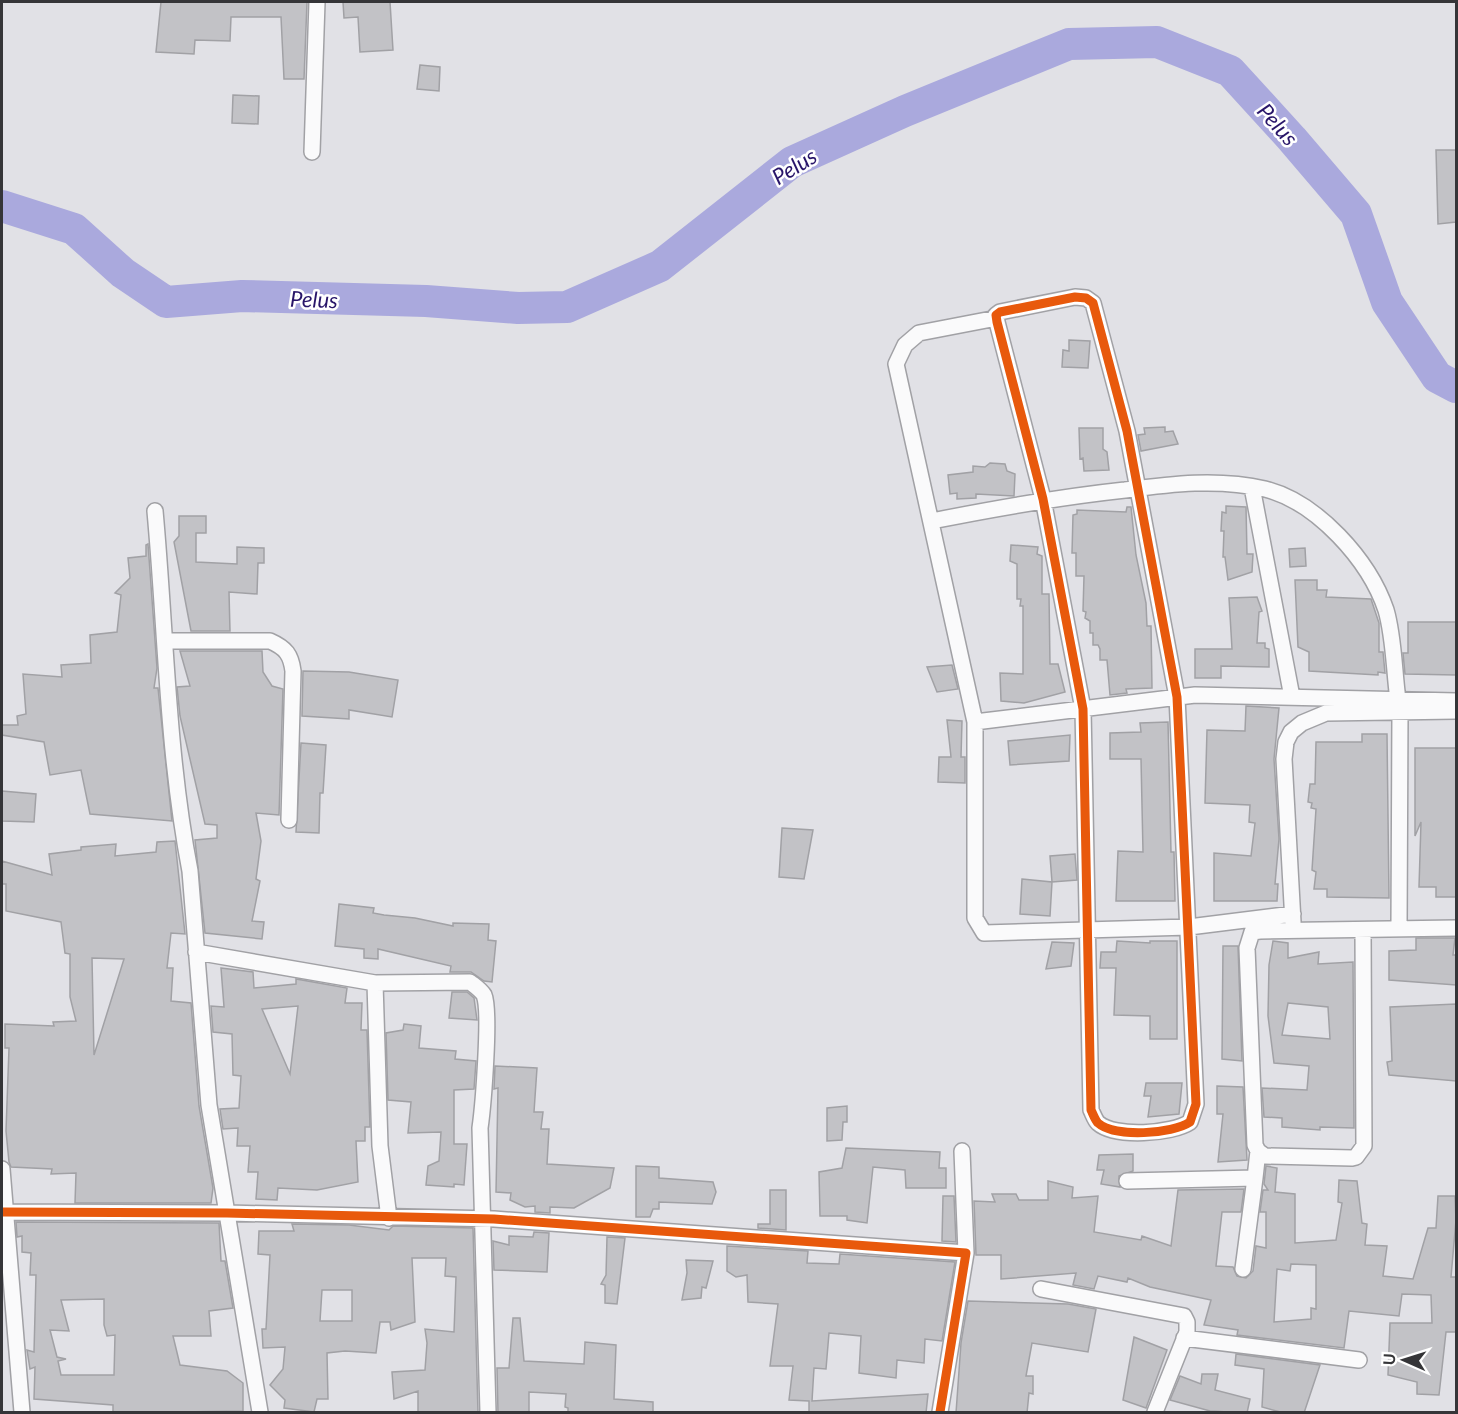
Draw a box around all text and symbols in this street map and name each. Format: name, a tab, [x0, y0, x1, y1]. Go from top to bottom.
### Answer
water label: Pelus	[1252, 97, 1304, 151]
water label: Pelus	[767, 142, 822, 190]
water label: Pelus	[290, 285, 339, 313]
north arrow	[1374, 1330, 1434, 1390]
text: U	[1379, 1353, 1398, 1366]

